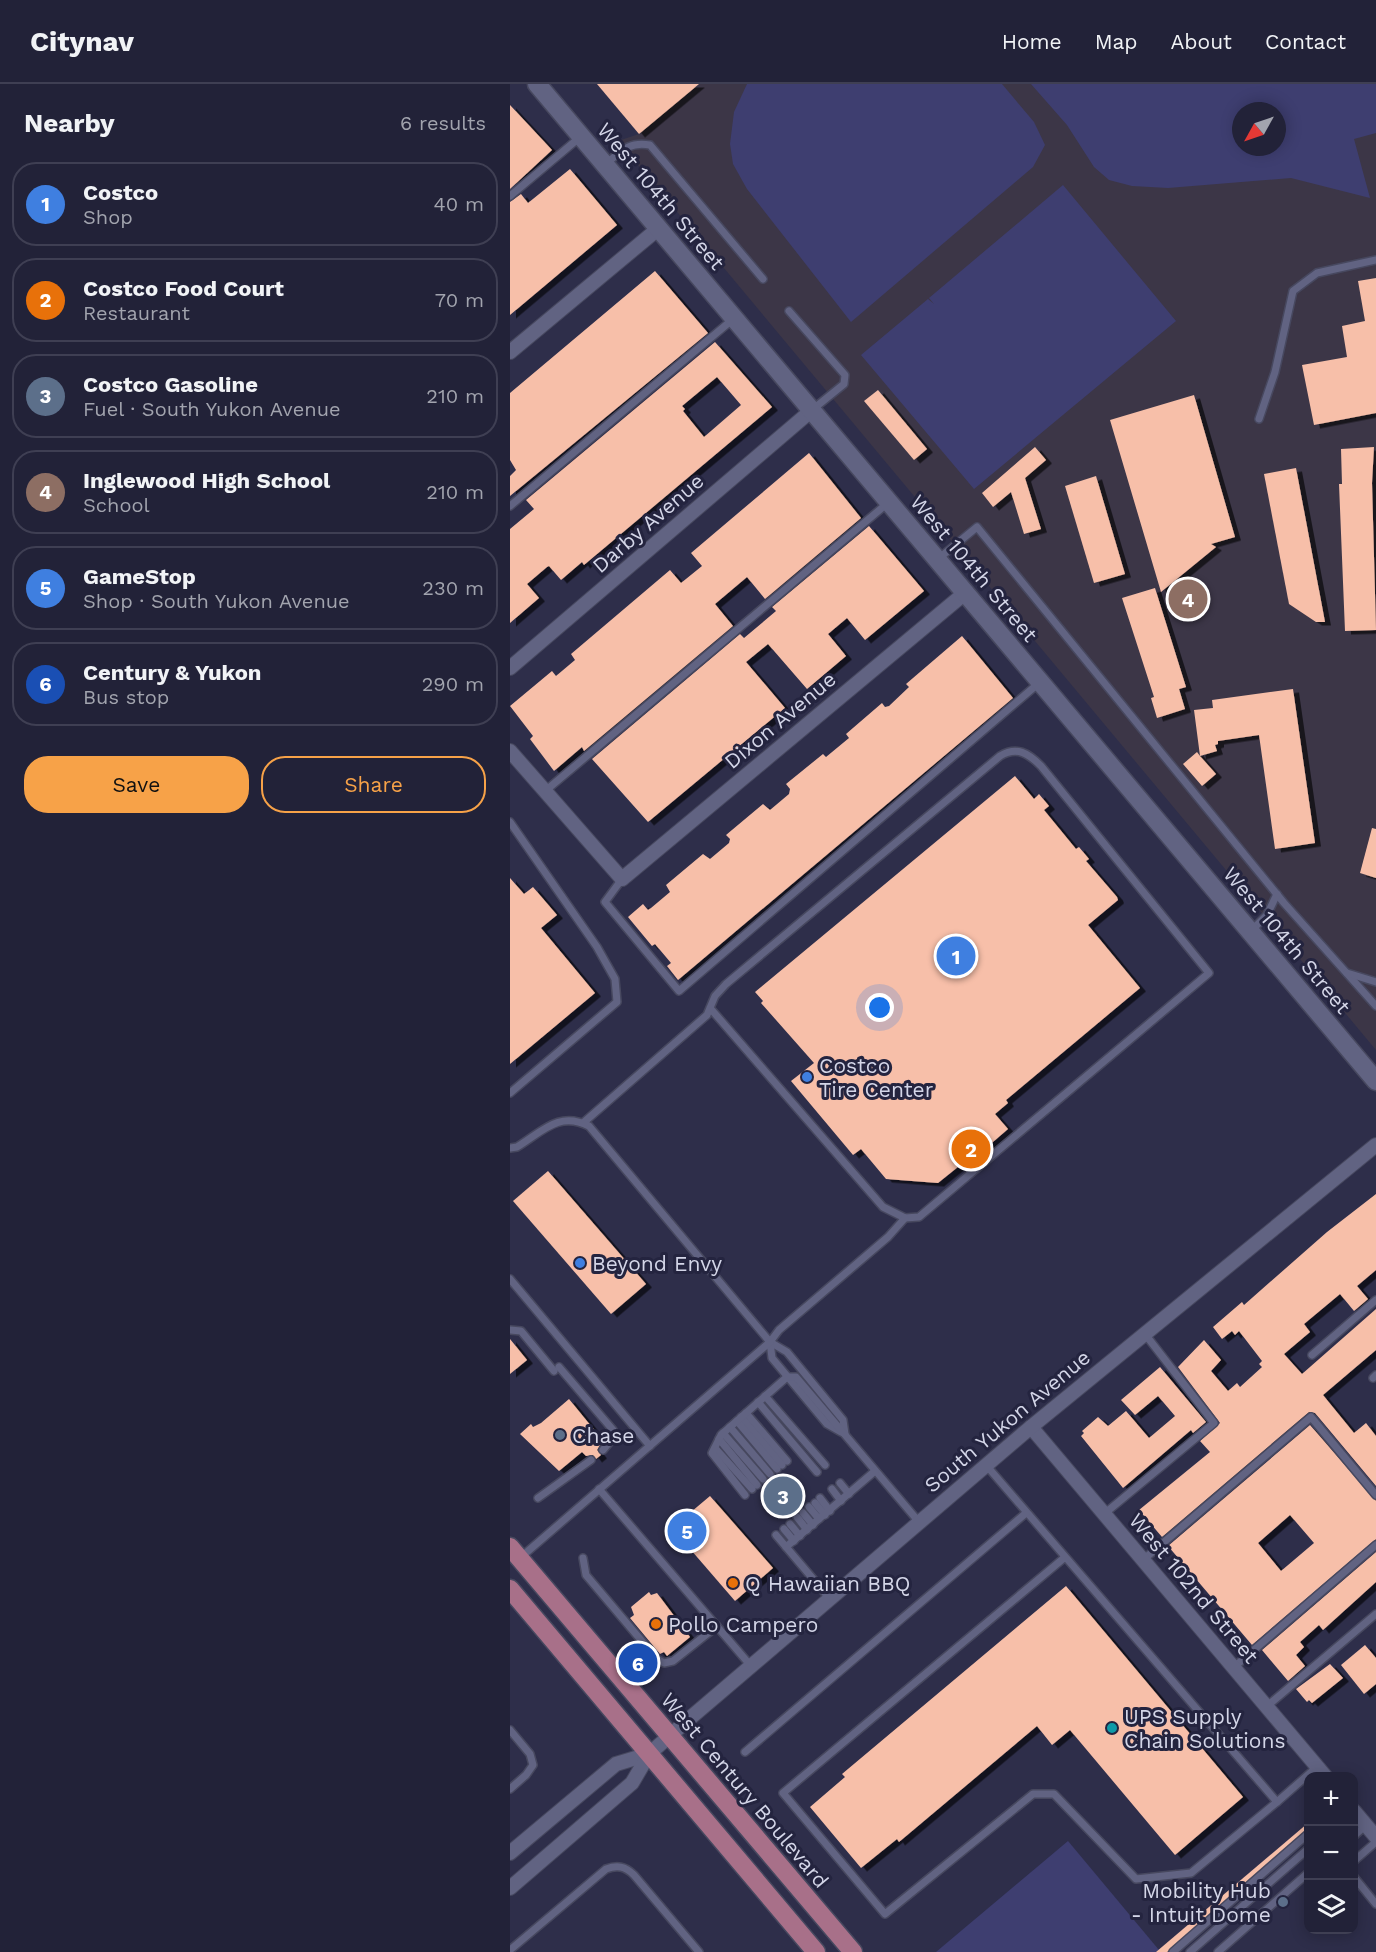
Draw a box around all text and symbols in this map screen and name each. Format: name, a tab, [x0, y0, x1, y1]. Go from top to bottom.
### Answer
text: Citynav	[30, 25, 134, 58]
text: Home	[1002, 29, 1062, 54]
text: Map	[1095, 29, 1138, 54]
text: About	[1171, 29, 1232, 54]
text: Contact	[1265, 29, 1346, 54]
north arrow	[1232, 102, 1286, 156]
text: Nearby	[24, 108, 115, 138]
text: 6 results	[400, 111, 486, 135]
street label: West 104th Street	[592, 117, 730, 275]
text: Costco	[83, 180, 158, 205]
text: 1	[41, 192, 50, 216]
text: 40 m	[433, 192, 484, 216]
text: Shop	[83, 205, 133, 229]
text: Costco Food Court	[83, 276, 284, 301]
text: 2	[40, 288, 51, 312]
text: 70 m	[435, 288, 484, 312]
text: Restaurant	[83, 301, 190, 325]
text: Costco Gasoline	[83, 372, 258, 397]
text: 3	[40, 384, 51, 408]
text: 210 m	[426, 384, 484, 408]
text: Fuel · South Yukon Avenue	[83, 397, 341, 421]
text: Inglewood High School	[83, 468, 330, 493]
street label: Darby Avenue	[587, 468, 709, 578]
text: 4	[39, 480, 52, 504]
text: 210 m	[426, 480, 484, 504]
street label: West 104th Street	[905, 489, 1043, 647]
text: School	[83, 493, 150, 517]
text: GameStop	[83, 564, 196, 589]
text: 5	[40, 576, 51, 600]
text: 230 m	[422, 576, 484, 600]
pin: 4	[1168, 576, 1208, 622]
text: Shop · South Yukon Avenue	[83, 589, 350, 613]
text: Century & Yukon	[83, 660, 262, 685]
street label: Dixon Avenue	[719, 666, 841, 774]
text: 6	[39, 672, 52, 696]
text: 290 m	[422, 672, 484, 696]
text: Bus stop	[83, 685, 169, 709]
button: Save	[24, 756, 249, 813]
button: Share	[261, 756, 486, 813]
street label: West 104th Street	[1218, 861, 1356, 1019]
pin: 1	[936, 934, 976, 978]
your location	[865, 993, 894, 1022]
place label: Costco Tire Center	[819, 1053, 934, 1102]
marker: Costco Tire Center	[800, 1070, 814, 1084]
pin: 2	[952, 1126, 990, 1172]
place label: Beyond Envy	[592, 1251, 722, 1276]
marker: Beyond Envy	[573, 1256, 587, 1270]
street label: South Yukon Avenue	[919, 1344, 1095, 1498]
place label: Chase	[572, 1423, 634, 1448]
marker: Chase	[553, 1428, 567, 1442]
pin: 3	[764, 1474, 802, 1518]
pin: 5	[668, 1508, 706, 1554]
street label: West 102nd Street	[1124, 1508, 1264, 1668]
place label: Q Hawaiian BBQ	[745, 1571, 910, 1596]
marker: Q Hawaiian BBQ	[726, 1576, 740, 1590]
place label: Pollo Campero	[668, 1612, 818, 1637]
marker: Pollo Campero	[649, 1617, 663, 1631]
pin: 6	[618, 1640, 658, 1686]
street label: West Century Boulevard	[656, 1687, 834, 1893]
place label: UPS Supply Chain Solutions	[1124, 1704, 1286, 1753]
marker: UPS Supply Chain Solutions	[1105, 1721, 1119, 1735]
map controls	[1304, 1772, 1358, 1934]
button: +	[1304, 1772, 1358, 1826]
button: −	[1304, 1826, 1358, 1880]
place label: Mobility Hub - Intuit Dome	[1131, 1878, 1271, 1927]
button: layers	[1304, 1880, 1358, 1934]
marker: Mobility Hub - Intuit Dome	[1276, 1895, 1290, 1909]

